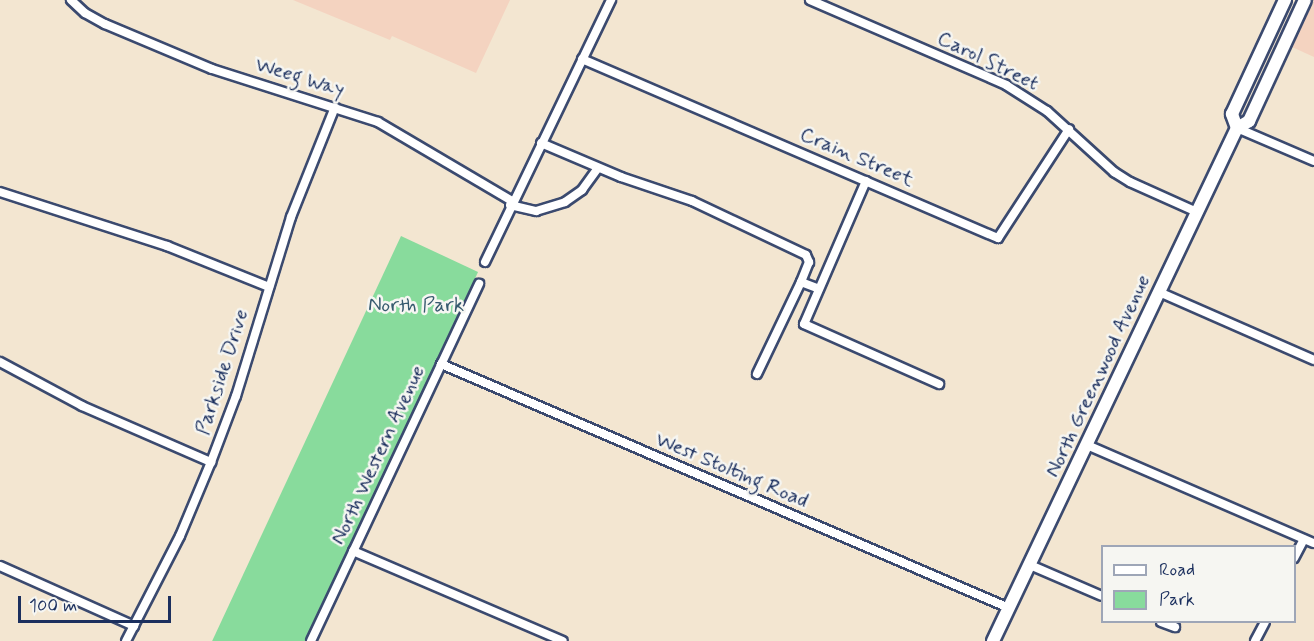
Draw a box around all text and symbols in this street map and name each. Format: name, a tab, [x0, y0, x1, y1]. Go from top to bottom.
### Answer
street label: Carol Street	[931, 25, 1045, 97]
street label: Weeg Way	[251, 51, 349, 103]
street label: Crain Street	[796, 122, 918, 192]
street label: North Greenwood Avenue	[1039, 269, 1157, 483]
park label: North Park	[368, 292, 464, 318]
street label: Parkside Drive	[190, 307, 254, 437]
street label: North Western Avenue	[324, 359, 432, 551]
street label: West Stolting Road	[652, 427, 812, 513]
legend	[1101, 545, 1296, 623]
text: Road	[1159, 558, 1195, 582]
scale bar	[21, 584, 174, 622]
text: Park	[1159, 588, 1195, 612]
text: 100 m	[29, 594, 77, 618]

